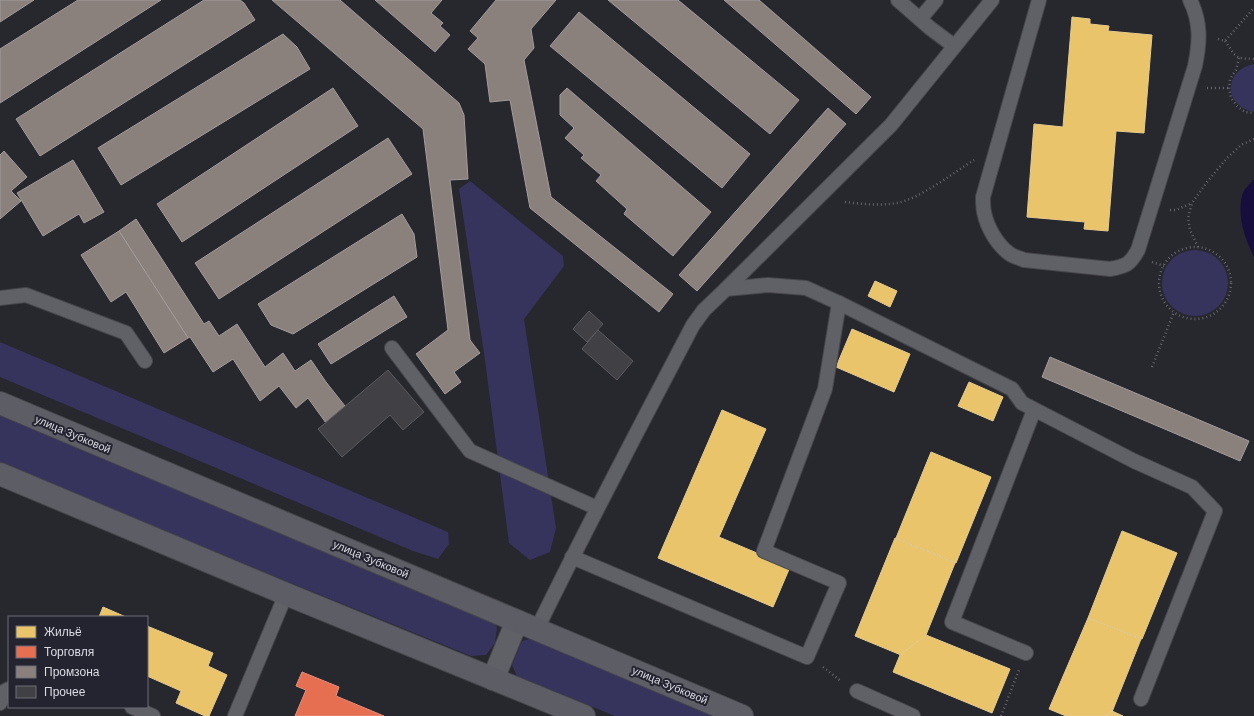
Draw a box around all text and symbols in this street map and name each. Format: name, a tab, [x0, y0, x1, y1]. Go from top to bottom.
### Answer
street label: улица Зубковой	[33, 413, 113, 455]
street label: улица Зубковой	[331, 538, 411, 580]
legend	[8, 616, 148, 708]
text: Жильё	[44, 625, 82, 639]
text: Торговля	[44, 645, 94, 659]
street label: улица Зубковой	[630, 664, 710, 706]
text: Промзона	[44, 665, 100, 679]
text: Прочее	[44, 685, 86, 699]

